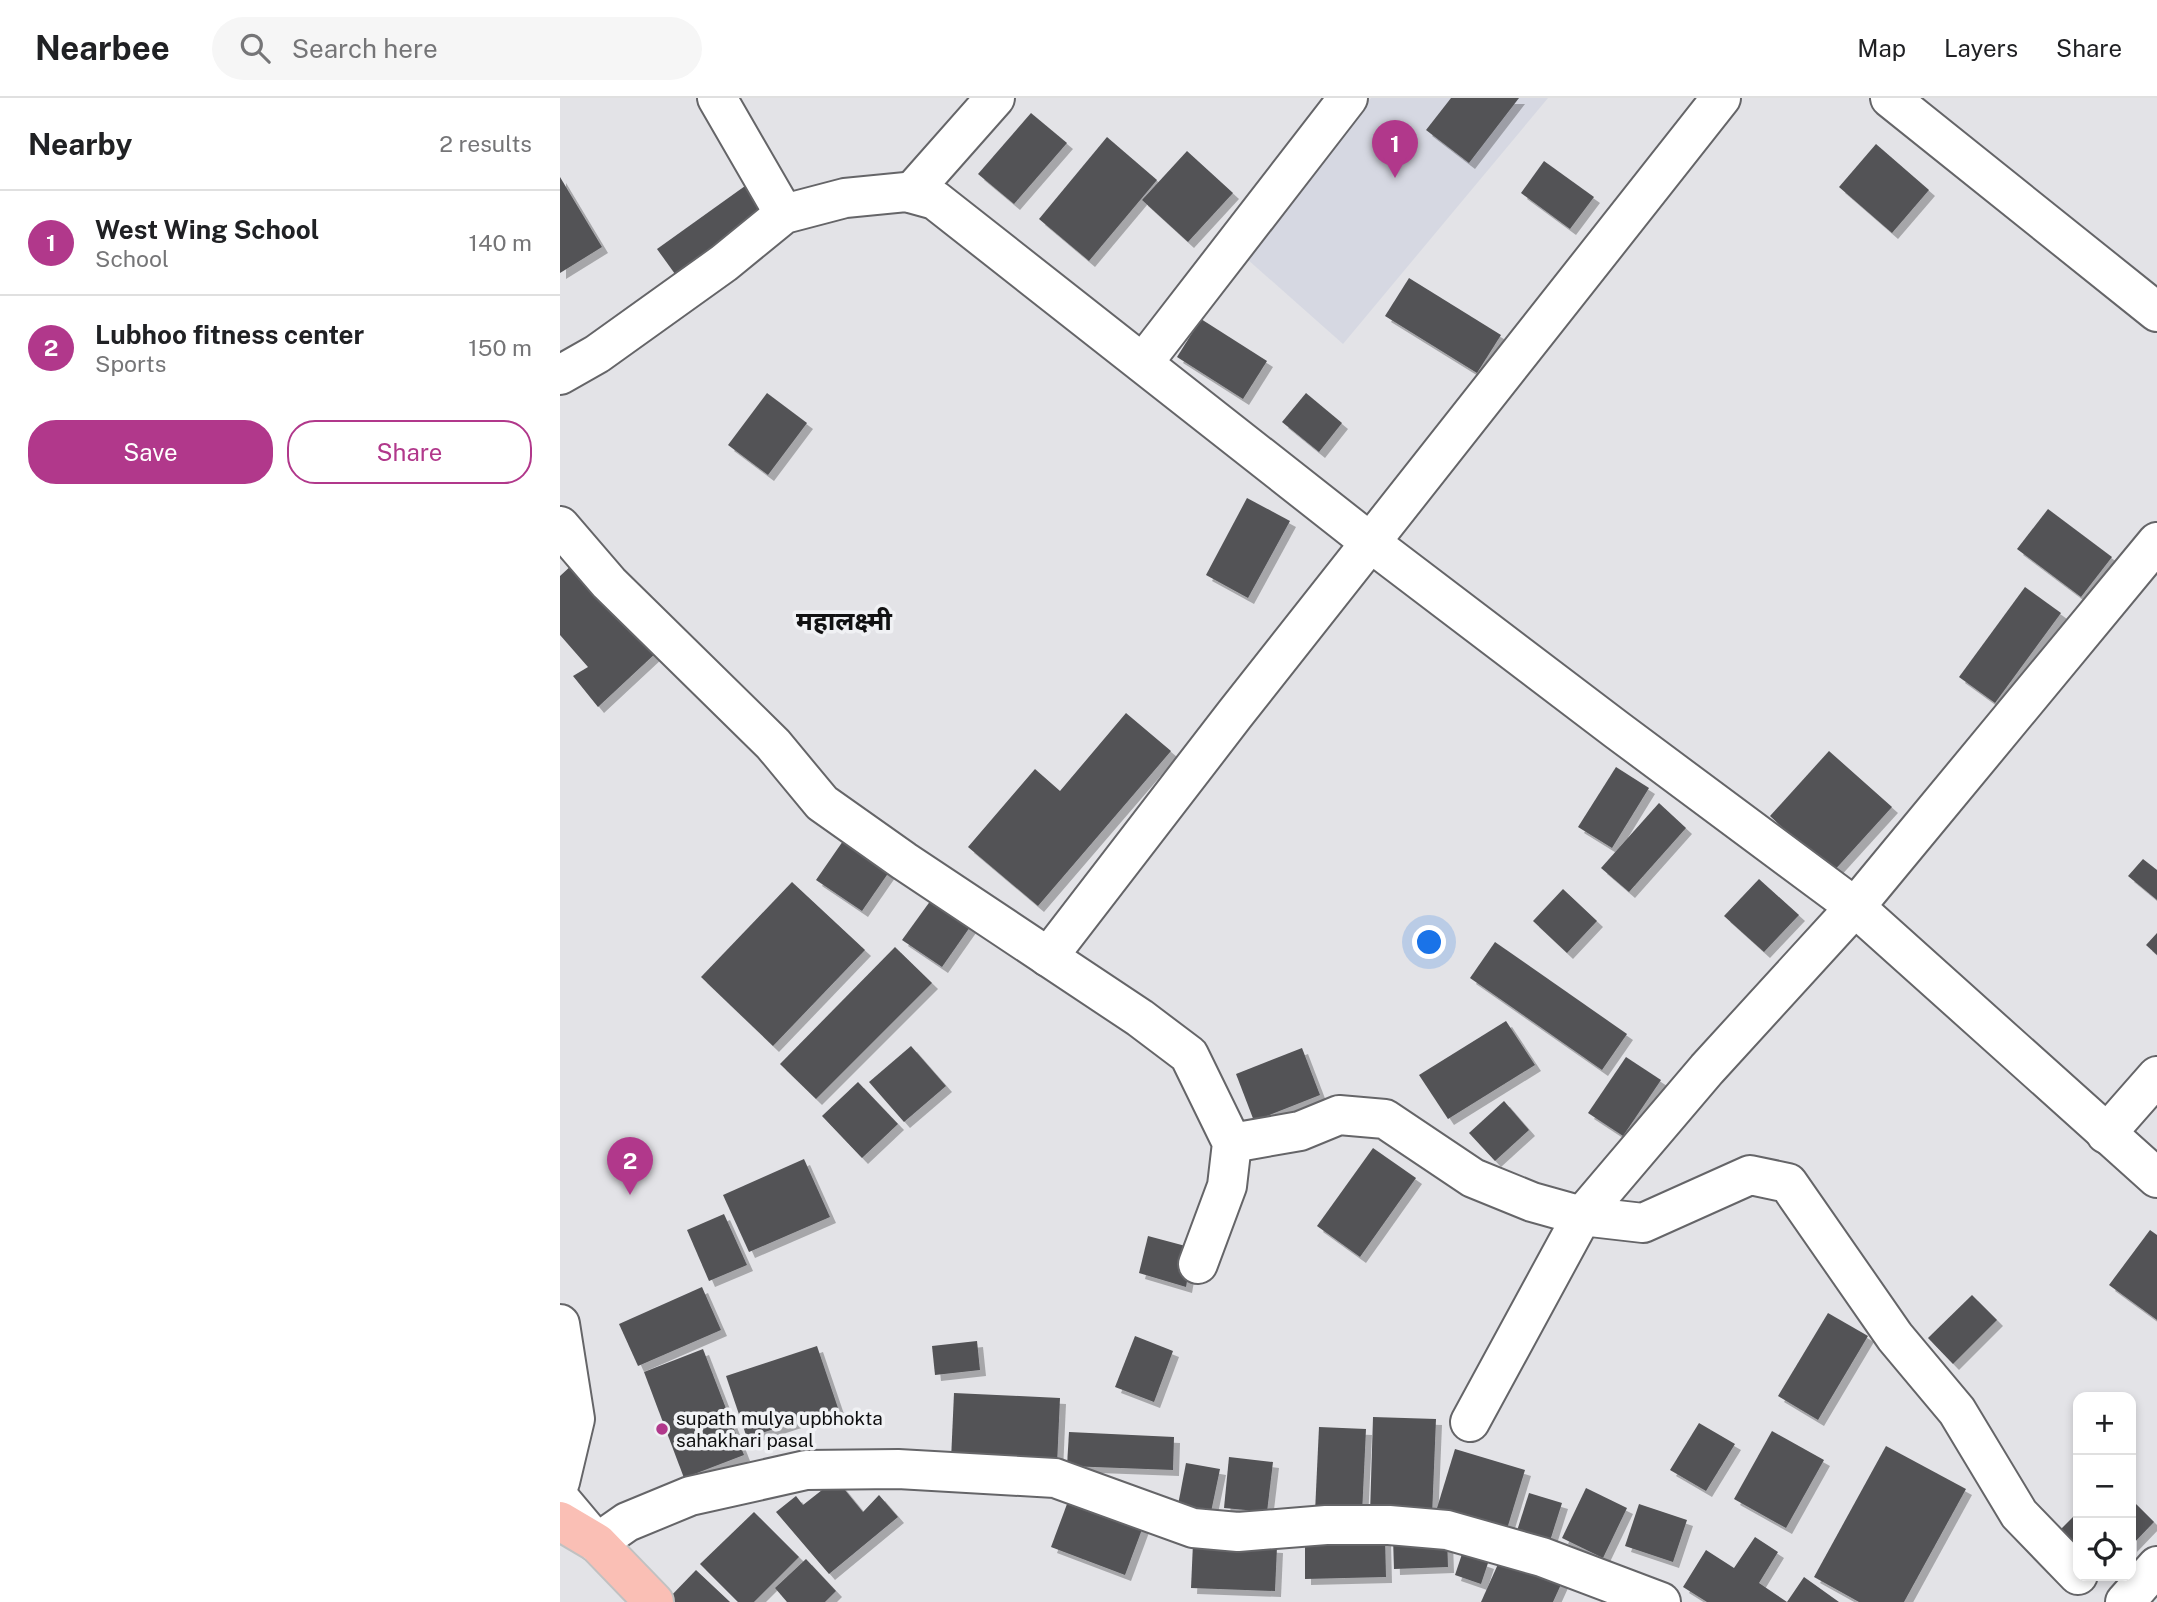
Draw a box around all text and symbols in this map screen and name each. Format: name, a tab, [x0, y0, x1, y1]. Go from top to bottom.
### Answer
search box	[212, 17, 702, 80]
text: Nearbee	[35, 29, 170, 67]
icon: search	[236, 29, 274, 67]
text: Search here	[292, 33, 438, 64]
text: Map	[1857, 34, 1906, 62]
text: Layers	[1944, 34, 2018, 62]
text: Share	[2056, 34, 2122, 62]
pin: 1	[1372, 120, 1418, 178]
text: Nearby	[28, 126, 132, 162]
text: 2 results	[439, 130, 532, 157]
text: West Wing School	[95, 214, 319, 245]
text: 1	[46, 229, 56, 256]
text: 140 m	[469, 229, 532, 256]
text: School	[95, 245, 169, 272]
text: Lubhoo fitness center	[95, 319, 364, 350]
text: 2	[44, 334, 58, 361]
text: 150 m	[468, 334, 532, 361]
text: Sports	[95, 350, 166, 377]
button: Save	[28, 420, 273, 484]
button: Share	[287, 420, 532, 484]
district label: महालक्ष्मी	[796, 605, 893, 636]
your location	[1412, 925, 1446, 959]
pin: 2	[607, 1137, 653, 1195]
map controls	[2073, 1392, 2136, 1581]
button: +	[2073, 1392, 2136, 1455]
place label: supath mulya upbhokta sahakhari pasal	[676, 1407, 883, 1451]
marker: supath mulya upbhokta sahakhari pasal	[654, 1421, 670, 1437]
button: −	[2073, 1455, 2136, 1518]
button: locate	[2073, 1518, 2136, 1581]

